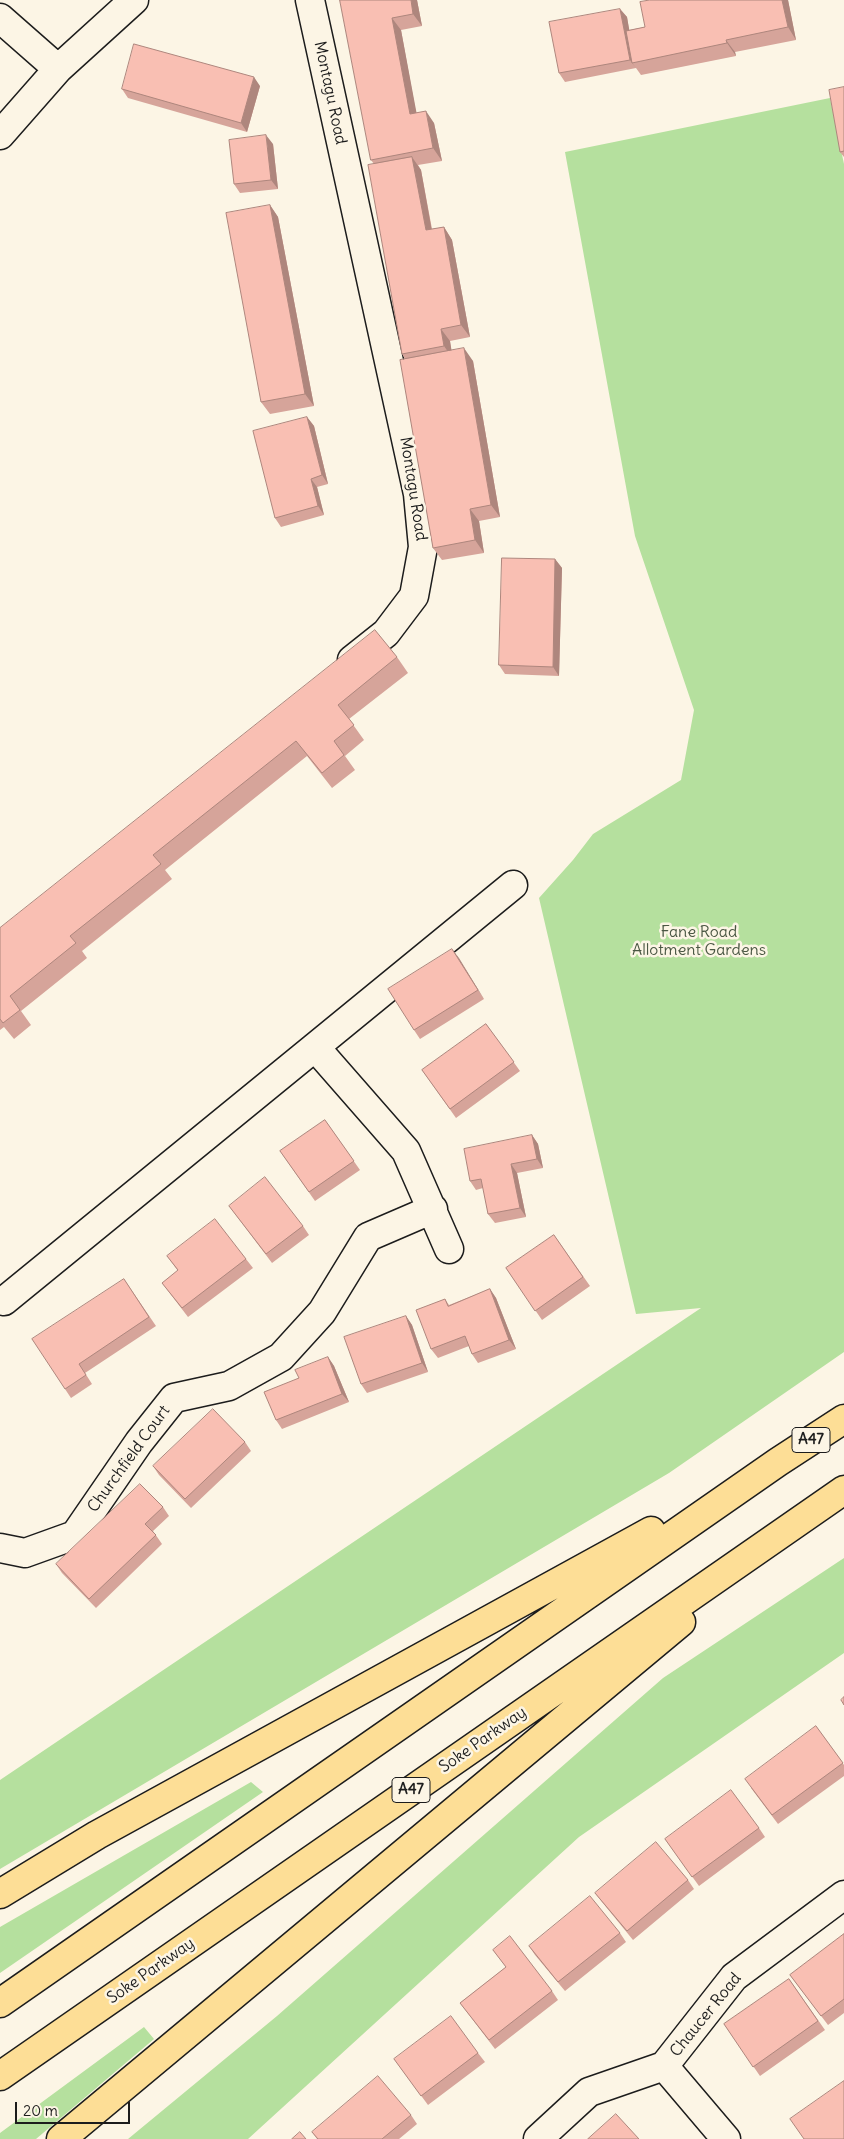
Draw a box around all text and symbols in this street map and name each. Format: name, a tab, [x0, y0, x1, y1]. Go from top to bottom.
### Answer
street label: Montagu Road	[310, 40, 350, 146]
street label: Montagu Road	[395, 436, 431, 542]
park label: Fane Road Allotment Gardens	[632, 922, 766, 960]
street label: Churchfield Court	[84, 1402, 174, 1516]
road number: A47	[792, 1428, 830, 1452]
street label: Soke Parkway	[436, 1703, 530, 1777]
road number: A47	[392, 1778, 430, 1802]
street label: Soke Parkway	[104, 1934, 198, 2008]
street label: Chaucer Road	[666, 1969, 746, 2061]
scale bar	[18, 2092, 132, 2124]
text: 20 m	[23, 2101, 58, 2120]

